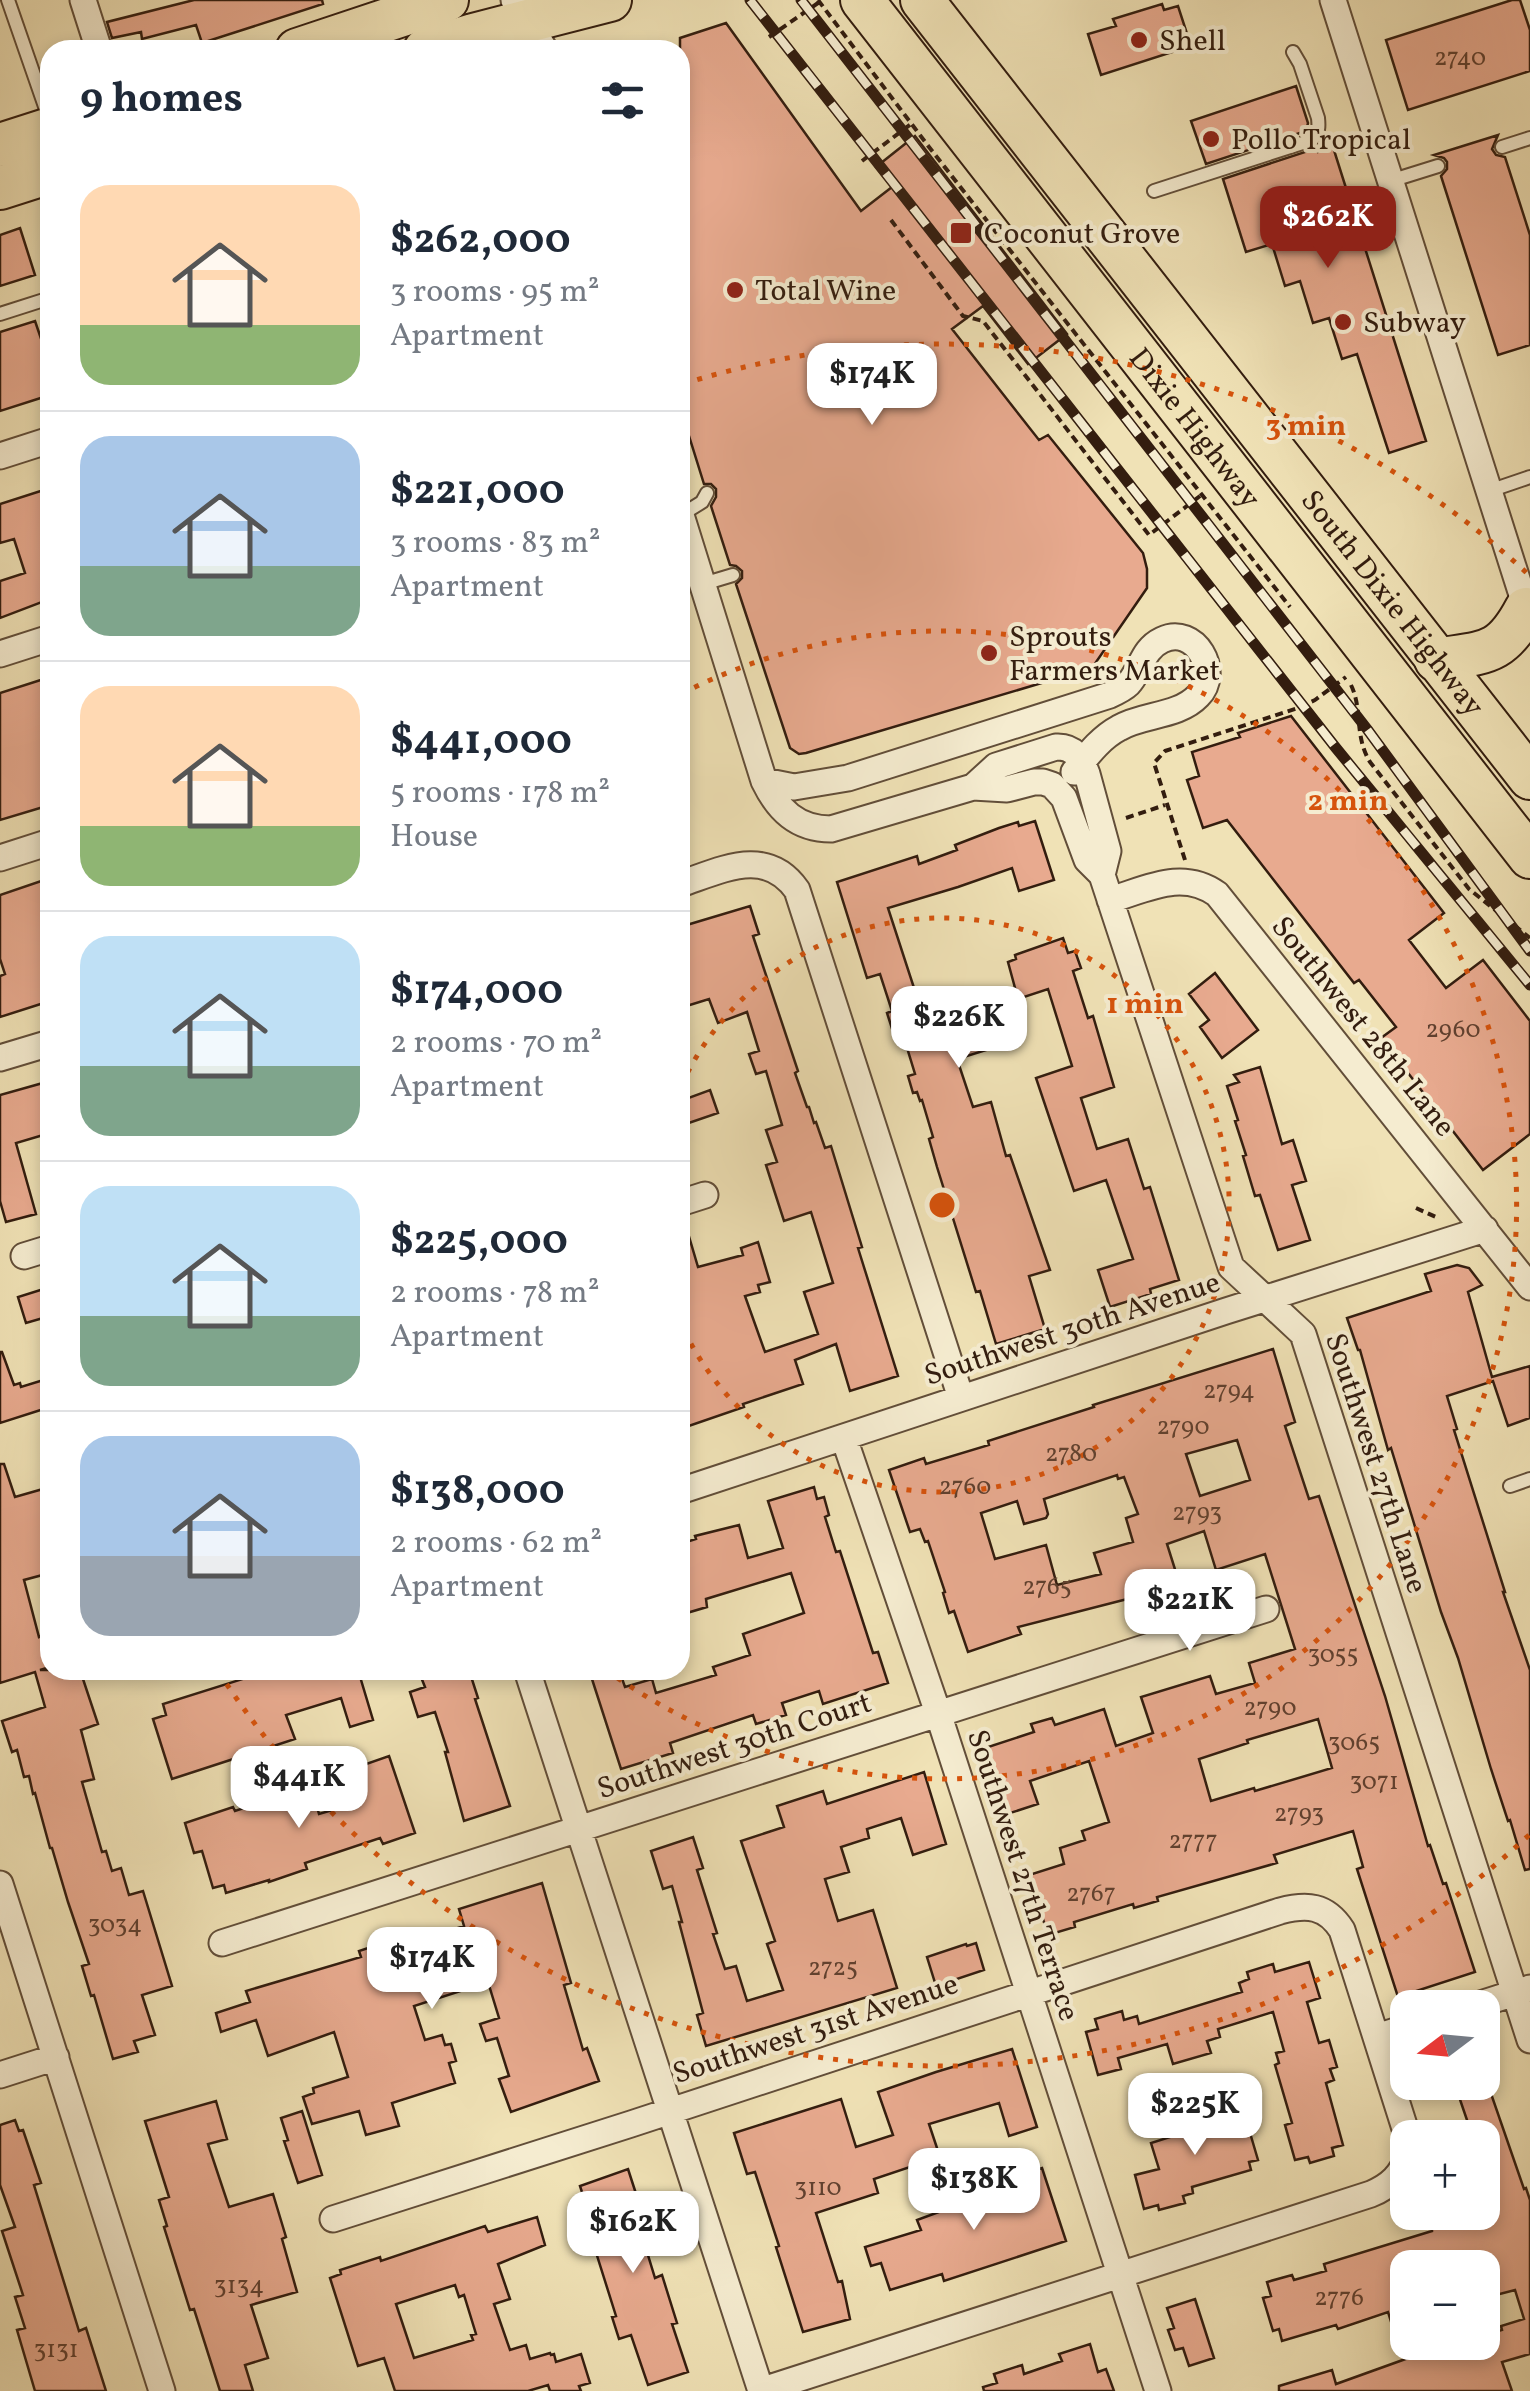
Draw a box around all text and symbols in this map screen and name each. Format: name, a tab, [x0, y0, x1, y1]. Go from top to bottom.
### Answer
place label: Shell	[1159, 21, 1226, 63]
marker: Shell	[1128, 29, 1150, 51]
house number: 2740	[1434, 41, 1486, 76]
text: 9 homes	[80, 71, 243, 130]
icon: filters	[595, 73, 650, 128]
place label: Pollo Tropical	[1231, 120, 1411, 162]
marker: Pollo Tropical	[1200, 128, 1222, 150]
pin: $262K	[1258, 186, 1398, 271]
text: $262K	[1282, 196, 1374, 240]
text: $262,000	[390, 212, 571, 271]
place label: Coconut Grove	[984, 214, 1180, 256]
marker: Coconut Grove	[948, 220, 974, 246]
icon: home	[160, 225, 280, 345]
text: 3 rooms · 95 m²	[390, 271, 600, 315]
place label: Total Wine	[755, 271, 896, 313]
marker: Total Wine	[724, 279, 746, 301]
place label: Subway	[1363, 303, 1466, 345]
marker: Subway	[1332, 311, 1354, 333]
text: Apartment	[390, 315, 544, 359]
street label: Dixie Highway	[1118, 340, 1270, 518]
pin: $174K	[802, 343, 942, 428]
text: $174K	[829, 353, 915, 397]
text: 3 min	[1266, 406, 1346, 448]
text: $221,000	[390, 463, 565, 522]
icon: home	[160, 476, 280, 596]
street label: South Dixie Highway	[1290, 482, 1493, 726]
text: 3 rooms · 83 m²	[390, 522, 601, 566]
text: Apartment	[390, 566, 544, 610]
place label: Sprouts Farmers Market	[1009, 617, 1220, 693]
marker: Sprouts Farmers Market	[978, 642, 1000, 664]
text: $441,000	[390, 713, 572, 772]
icon: home	[160, 726, 280, 846]
text: 5 rooms · 178 m²	[390, 772, 610, 816]
text: 2 min	[1308, 781, 1388, 823]
text: House	[390, 816, 478, 860]
street label: Southwest 28th Lane	[1260, 908, 1465, 1146]
text: $174,000	[390, 963, 563, 1022]
icon: home	[160, 976, 280, 1096]
text: 1 min	[1106, 984, 1184, 1026]
pin: $226K	[889, 986, 1029, 1071]
text: $226K	[913, 996, 1005, 1040]
house number: 2960	[1426, 1013, 1480, 1048]
text: 2 rooms · 70 m²	[390, 1022, 602, 1066]
text: Apartment	[390, 1066, 544, 1110]
centre of rings	[924, 1187, 960, 1223]
text: $225,000	[390, 1213, 568, 1272]
icon: home	[160, 1226, 280, 1346]
street label: Southwest 30th Avenue	[919, 1262, 1226, 1398]
text: 2 rooms · 78 m²	[390, 1272, 600, 1316]
text: Apartment	[390, 1316, 544, 1360]
street label: Southwest 27th Lane	[1313, 1328, 1437, 1599]
house number: 2794	[1203, 1374, 1255, 1409]
house number: 2790	[1156, 1410, 1210, 1445]
house number: 2780	[1045, 1437, 1097, 1472]
text: $138,000	[390, 1463, 565, 1522]
house number: 2760	[939, 1470, 991, 1505]
icon: home	[160, 1476, 280, 1596]
house number: 2793	[1172, 1496, 1222, 1531]
text: 2 rooms · 62 m²	[390, 1522, 602, 1566]
text: Apartment	[390, 1566, 544, 1610]
pin: $221K	[1120, 1569, 1260, 1654]
house number: 2765	[1022, 1570, 1072, 1605]
text: $221K	[1146, 1579, 1234, 1623]
house number: 3055	[1307, 1638, 1359, 1673]
street label: Southwest 30th Court	[592, 1683, 877, 1811]
house number: 2790	[1243, 1691, 1297, 1726]
street label: Southwest 27th Terrace	[955, 1725, 1089, 2027]
house number: 3065	[1328, 1726, 1380, 1761]
pin: $441K	[229, 1746, 369, 1831]
text: $441K	[253, 1756, 345, 1800]
house number: 3071	[1349, 1765, 1399, 1800]
house number: 2793	[1274, 1797, 1324, 1832]
house number: 2777	[1168, 1824, 1218, 1859]
house number: 2767	[1066, 1877, 1116, 1912]
house number: 3034	[88, 1908, 142, 1943]
pin: $174K	[362, 1927, 502, 2012]
text: $174K	[389, 1937, 475, 1981]
house number: 2725	[808, 1951, 858, 1986]
street label: Southwest 31st Avenue	[668, 1964, 964, 2096]
north arrow	[1390, 1990, 1500, 2100]
map controls	[1390, 1990, 1500, 2360]
pin: $225K	[1125, 2073, 1265, 2158]
text: $225K	[1150, 2083, 1240, 2127]
button: +	[1390, 2120, 1500, 2230]
pin: $138K	[904, 2148, 1044, 2233]
text: $138K	[930, 2158, 1018, 2202]
house number: 3110	[794, 2171, 842, 2206]
pin: $162K	[563, 2191, 703, 2276]
text: $162K	[589, 2201, 677, 2245]
button: −	[1390, 2250, 1500, 2360]
house number: 3134	[214, 2269, 264, 2304]
house number: 2776	[1314, 2281, 1364, 2316]
house number: 3131	[33, 2333, 79, 2368]

